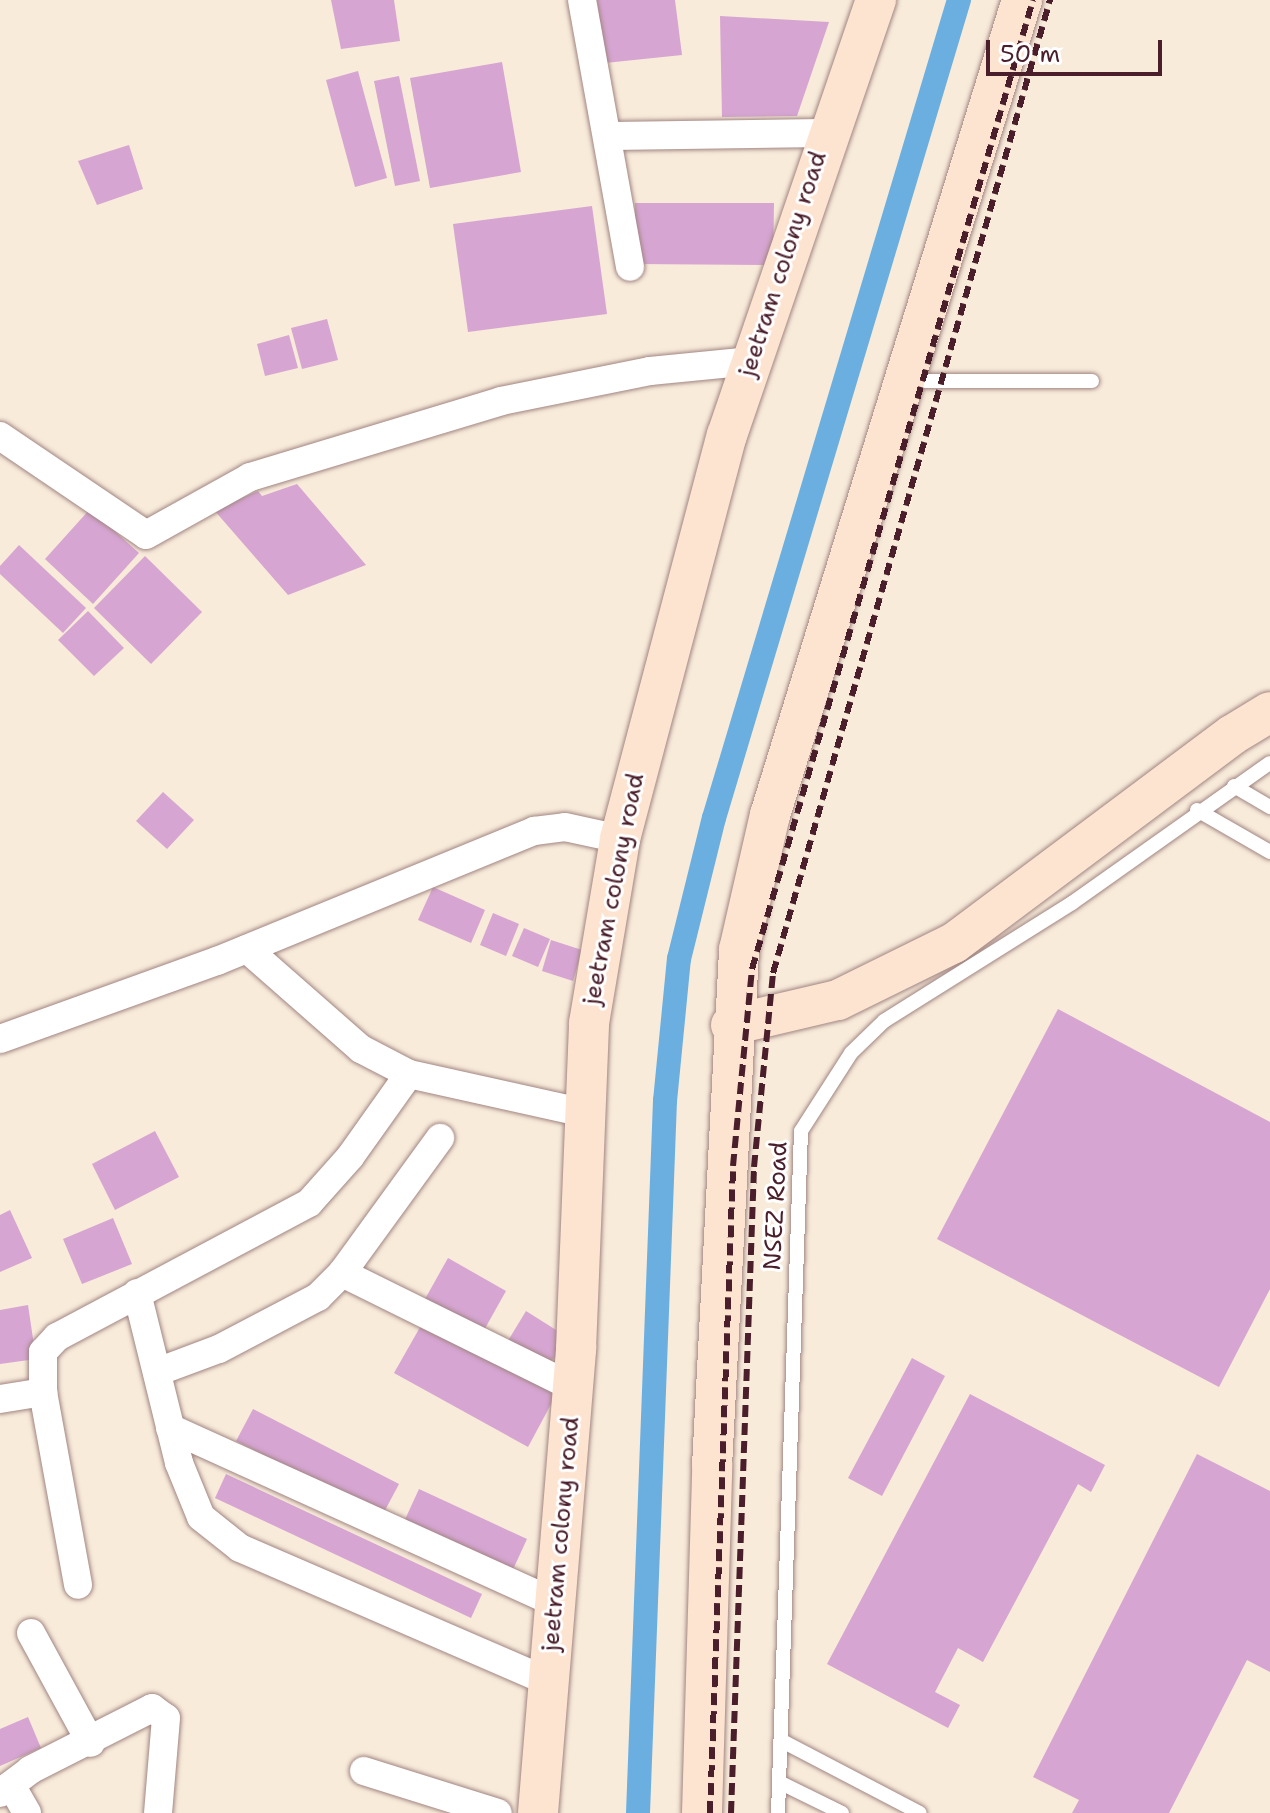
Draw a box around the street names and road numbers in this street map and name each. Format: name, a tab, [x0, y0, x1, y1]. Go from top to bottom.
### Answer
street label: jeetram colony road	[733, 148, 833, 380]
street label: jeetram colony road	[577, 771, 651, 1007]
street label: NSEZ Road	[758, 1141, 794, 1271]
street label: jeetram colony road	[536, 1416, 586, 1652]

